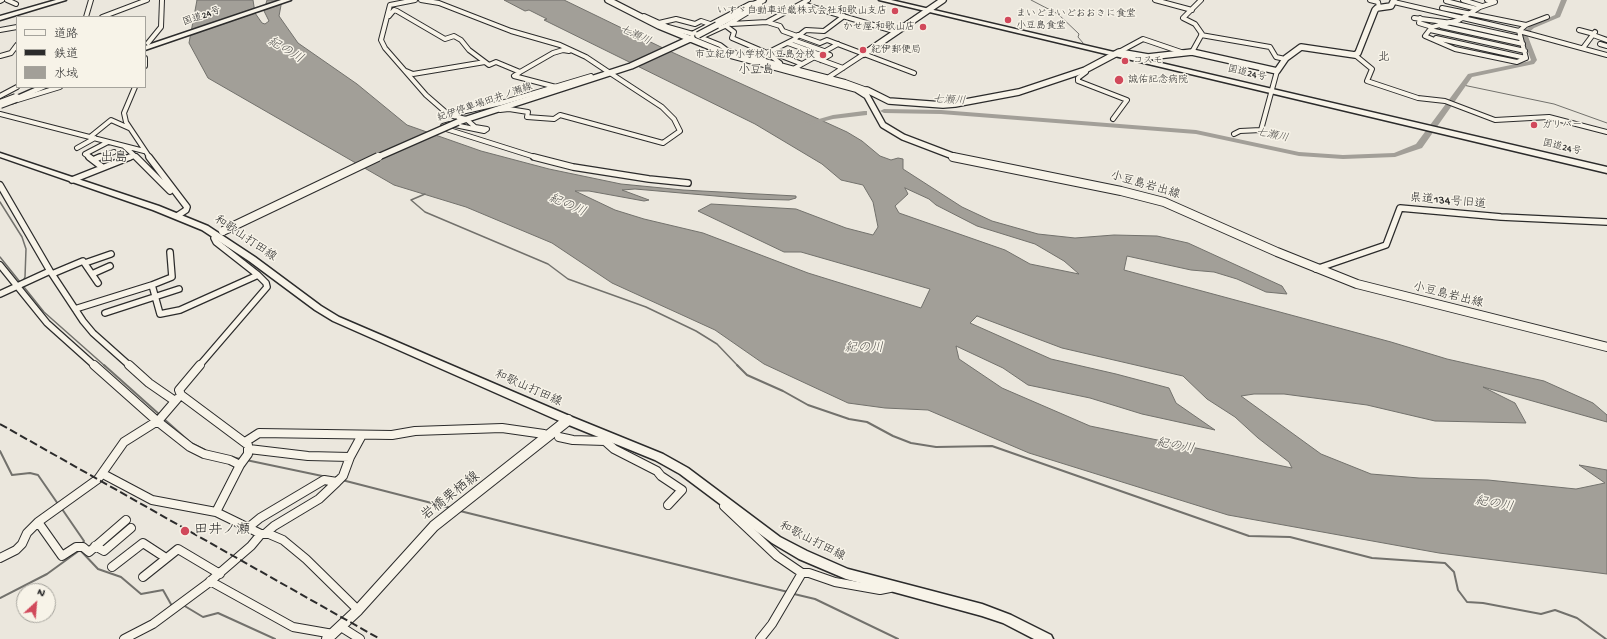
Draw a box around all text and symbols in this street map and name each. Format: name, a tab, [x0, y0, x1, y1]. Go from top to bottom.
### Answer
street label: 国道24号	[181, 5, 223, 29]
place label: いすゞ自動車近畿株式会社和歌山支店	[717, 5, 887, 17]
marker: いすゞ自動車近畿株式会社和歌山支店	[890, 6, 900, 16]
place label: まいどまいどおおきに食堂 小豆島食堂	[1016, 8, 1136, 32]
marker: まいどまいどおおきに食堂 小豆島食堂	[1003, 15, 1013, 25]
legend	[16, 16, 146, 88]
place label: かせ屋 和歌山店	[843, 21, 915, 33]
marker: かせ屋 和歌山店	[918, 22, 928, 32]
water label: 七瀬川	[617, 23, 653, 49]
text: 道路	[54, 28, 78, 42]
water label: 紀の川	[264, 34, 306, 68]
place label: 紀伊郵便局	[871, 44, 921, 56]
marker: 紀伊郵便局	[858, 45, 868, 55]
text: 鉄道	[54, 48, 78, 62]
place label: 市立紀伊小学校小豆島分校	[695, 49, 815, 61]
marker: 市立紀伊小学校小豆島分校	[818, 50, 828, 60]
district label: 北	[1378, 51, 1390, 65]
place label: コスモ	[1133, 55, 1163, 67]
marker: コスモ	[1120, 56, 1130, 66]
district label: 小豆島	[738, 64, 774, 78]
street label: 国道24号	[1226, 64, 1268, 84]
text: 水域	[54, 68, 78, 82]
marker: 誠佑記念病院	[1113, 74, 1125, 86]
place label: 誠佑記念病院	[1128, 74, 1188, 86]
street label: 紀伊停車場田井ノ瀬線	[436, 81, 534, 125]
water label: 七瀬川	[932, 94, 966, 108]
place label: ガリバー	[1542, 119, 1582, 131]
marker: ガリバー	[1529, 120, 1539, 130]
water label: 七瀬川	[1254, 126, 1290, 146]
street label: 国道24号	[1541, 138, 1583, 158]
district label: 出島	[100, 151, 128, 167]
street label: 小豆島岩出線	[1108, 169, 1182, 203]
water label: 紀の川	[546, 191, 588, 221]
street label: 県道134号旧道	[1409, 191, 1487, 213]
street label: 和歌山打田線	[211, 213, 279, 265]
street label: 小豆島岩出線	[1411, 280, 1485, 312]
water label: 紀の川	[845, 341, 883, 357]
street label: 和歌山打田線	[492, 368, 564, 410]
water label: 紀の川	[1154, 436, 1196, 458]
street label: 岩橋栗栖線	[418, 469, 484, 525]
water label: 紀の川	[1473, 494, 1515, 516]
street label: 和歌山打田線	[777, 519, 847, 565]
place label: 田井ノ瀬	[194, 523, 250, 539]
marker: 田井ノ瀬	[179, 525, 191, 537]
north arrow	[16, 583, 56, 623]
text: N	[35, 586, 47, 600]

